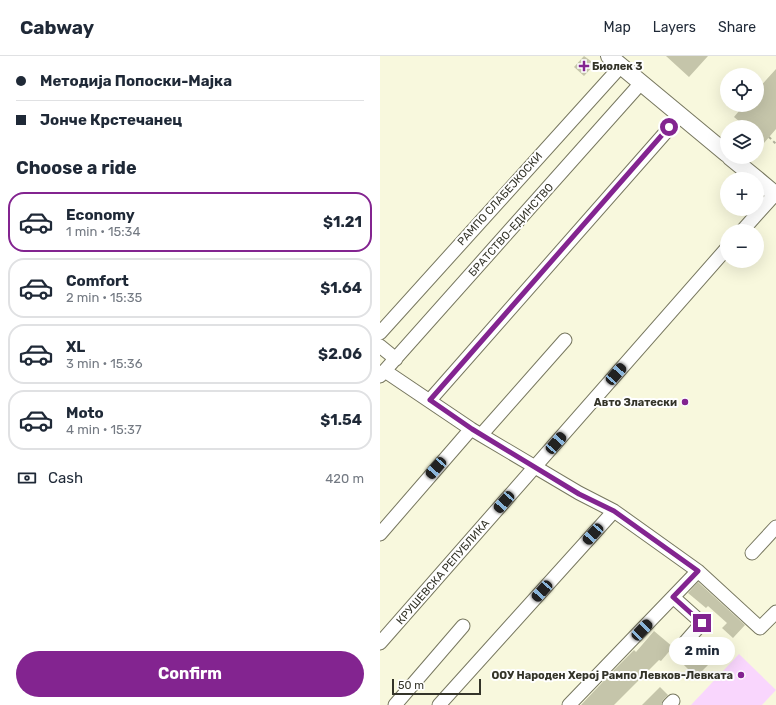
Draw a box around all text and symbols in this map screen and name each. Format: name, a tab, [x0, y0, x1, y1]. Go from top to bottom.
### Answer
text: Cabway	[20, 16, 94, 39]
text: Map	[604, 19, 631, 36]
text: Layers	[653, 19, 696, 36]
text: Share	[718, 19, 756, 36]
place label: Биолек 3	[592, 60, 643, 73]
marker: Биолек 3	[579, 61, 589, 71]
map controls	[720, 68, 764, 268]
button: locate	[720, 68, 764, 112]
text: Методија Попоски-Мајка	[40, 72, 232, 90]
text: Јонче Крстечанец	[40, 111, 182, 129]
route start	[660, 118, 678, 136]
button: layers	[720, 120, 764, 164]
street label: РАМПО СЛАБЕЈКОСКИ	[455, 150, 545, 248]
text: Choose a ride	[16, 157, 137, 179]
button: +	[720, 172, 764, 216]
street label: БРАТСТВО-ЕДИНСТВО	[466, 181, 556, 279]
icon: car	[18, 204, 54, 240]
text: Economy	[66, 206, 135, 224]
text: $1.21	[323, 213, 362, 231]
text: 1 min · 15:34	[66, 224, 141, 239]
button: −	[720, 224, 764, 268]
icon: car	[18, 270, 54, 306]
text: Comfort	[66, 272, 129, 290]
text: $1.64	[320, 279, 362, 297]
text: 2 min · 15:35	[66, 290, 142, 305]
icon: car	[18, 336, 54, 372]
text: XL	[66, 338, 85, 356]
text: $2.06	[318, 345, 362, 363]
text: 3 min · 15:36	[66, 356, 143, 371]
car	[604, 361, 628, 387]
place label: Авто Златески	[594, 396, 677, 409]
marker: Авто Златески	[680, 397, 690, 407]
icon: car	[18, 402, 54, 438]
text: Moto	[66, 404, 104, 422]
text: $1.54	[320, 411, 362, 429]
text: 4 min · 15:37	[66, 422, 142, 437]
car	[544, 430, 568, 456]
car	[424, 455, 448, 481]
icon: cash	[16, 467, 38, 489]
text: Cash	[48, 469, 83, 487]
text: 420 m	[325, 471, 364, 486]
car	[492, 489, 516, 515]
street label: КРУШЕВСКА РЕПУБЛИКА	[394, 516, 493, 627]
car	[581, 521, 605, 547]
car	[530, 578, 554, 604]
route end	[693, 614, 711, 632]
car	[629, 617, 655, 643]
callout: 2 min	[669, 637, 735, 665]
text: 2 min	[684, 643, 720, 658]
button: Confirm	[16, 651, 364, 697]
place label: ООУ Народен Херој Рампо Левков-Левката	[491, 669, 733, 682]
marker: ООУ Народен Херој Рампо Левков-Левката	[736, 670, 746, 680]
scale bar	[392, 677, 481, 696]
text: 50 m	[398, 679, 424, 692]

